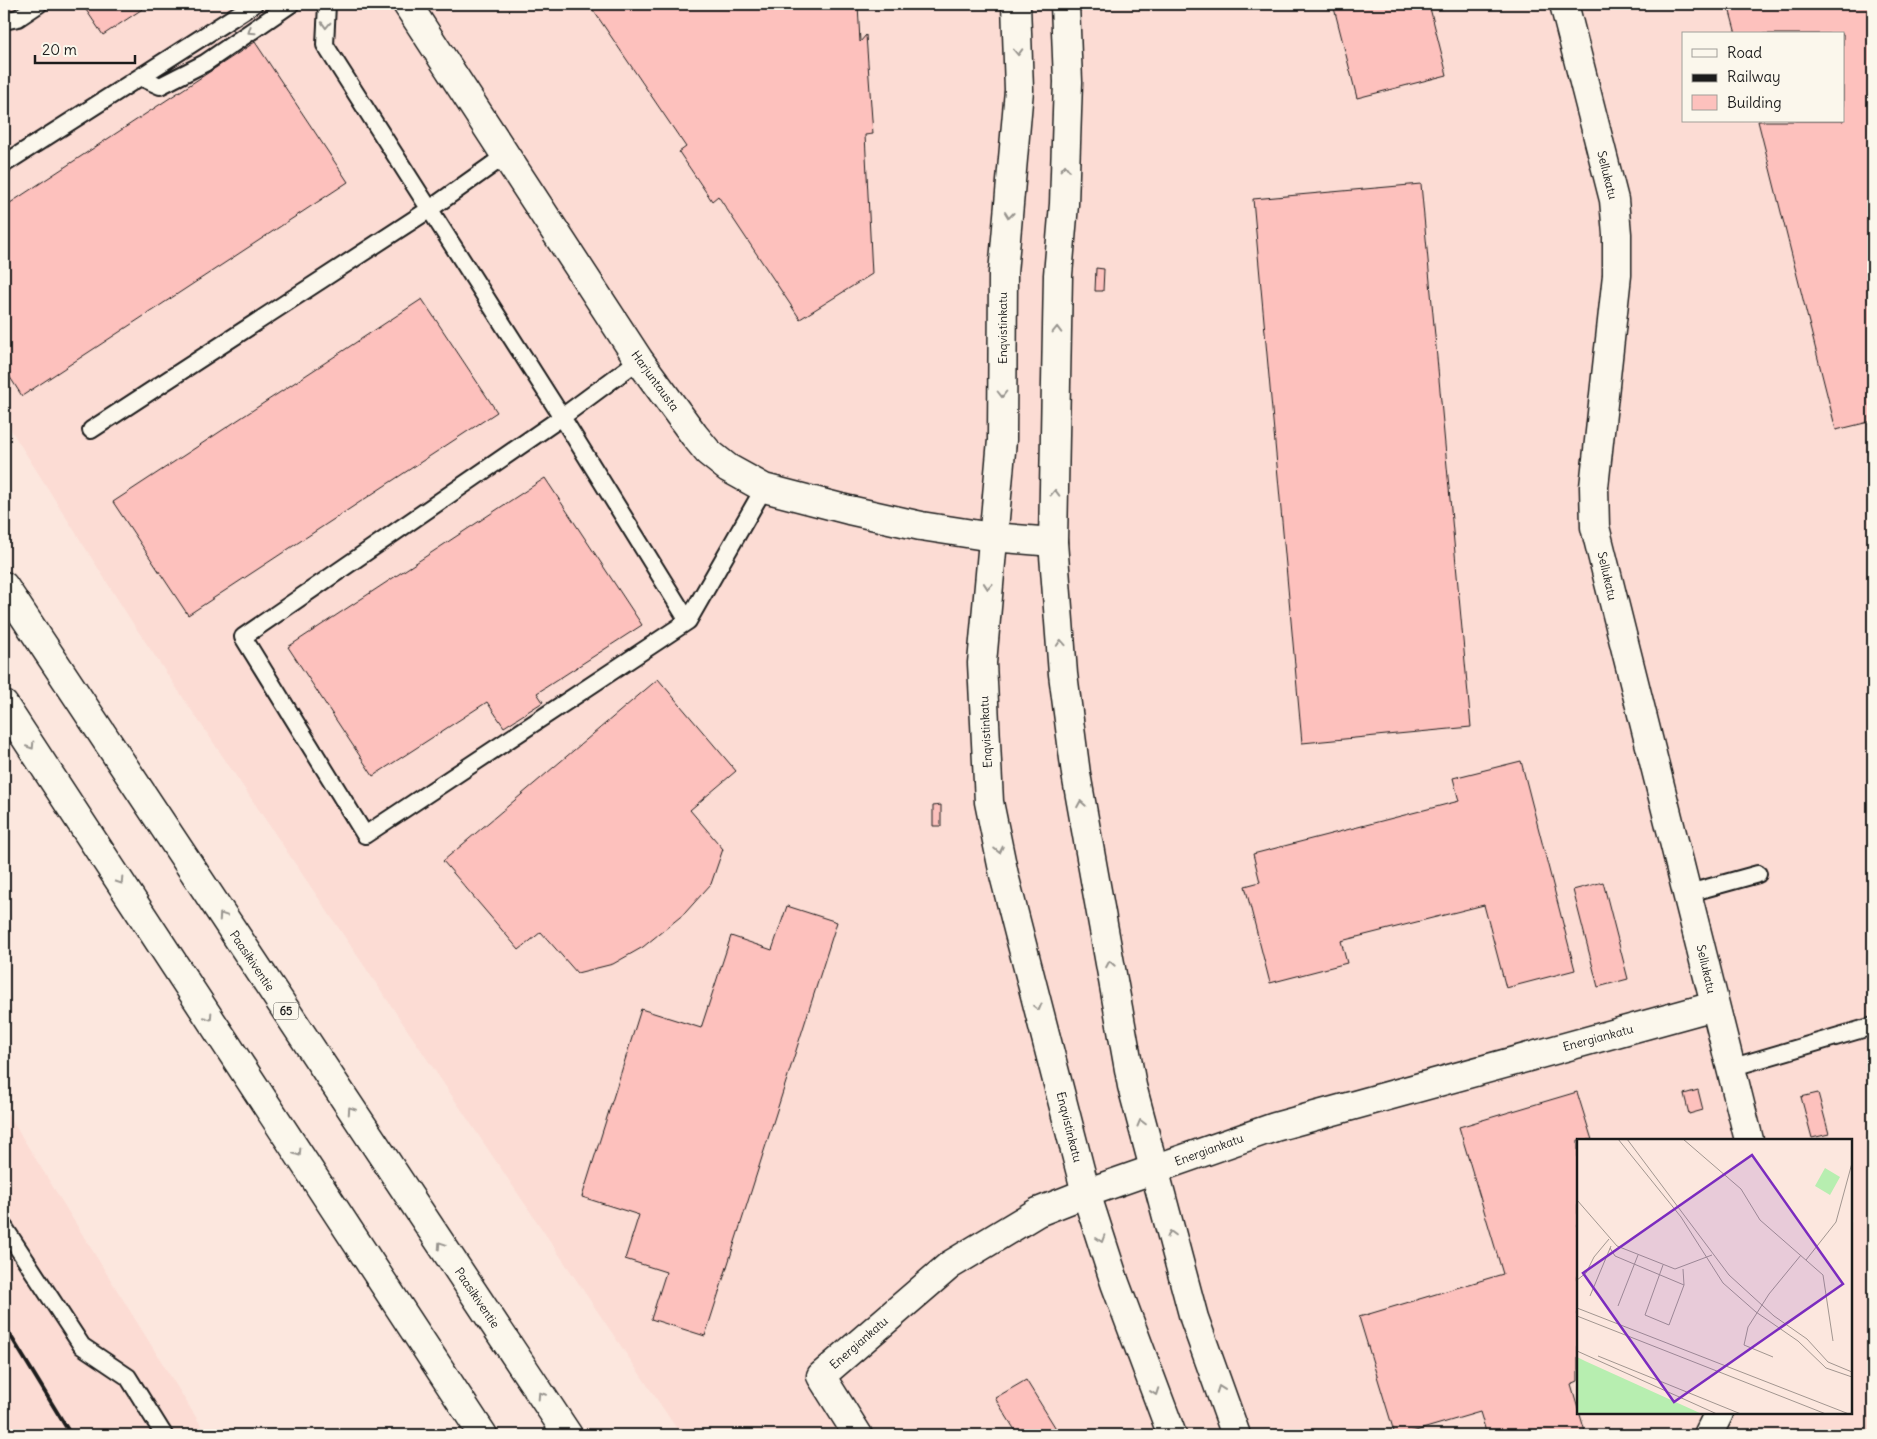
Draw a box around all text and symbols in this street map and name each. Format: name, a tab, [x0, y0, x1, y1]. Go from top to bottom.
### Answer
one-way arrow	[321, 21, 332, 29]
one-way arrow	[247, 25, 257, 34]
scale bar	[35, 32, 135, 64]
legend	[1682, 32, 1844, 122]
text: 20 m	[42, 40, 77, 59]
text: Road	[1727, 43, 1762, 62]
one-way arrow	[1013, 49, 1023, 57]
text: Railway	[1727, 67, 1781, 86]
text: Building	[1727, 93, 1782, 112]
street label: Sellukatu	[1594, 149, 1621, 201]
one-way arrow	[1060, 164, 1071, 172]
one-way arrow	[1004, 211, 1015, 219]
street label: Enqvistinkatu	[995, 292, 1010, 364]
one-way arrow	[1052, 326, 1063, 334]
street label: Harjuntausta	[628, 348, 682, 414]
one-way arrow	[997, 390, 1008, 398]
one-way arrow	[1049, 489, 1060, 497]
street label: Sellukatu	[1595, 550, 1620, 602]
one-way arrow	[983, 582, 994, 590]
one-way arrow	[1056, 638, 1067, 646]
street label: Enqvistinkatu	[976, 696, 995, 768]
one-way arrow	[24, 740, 34, 749]
one-way arrow	[1077, 799, 1087, 808]
one-way arrow	[993, 845, 1003, 854]
one-way arrow	[114, 876, 123, 885]
one-way arrow	[219, 912, 228, 922]
street label: Paasikiventie	[227, 928, 278, 994]
street label: Sellukatu	[1694, 943, 1719, 995]
one-way arrow	[1105, 959, 1115, 968]
road number: 65	[274, 1002, 298, 1019]
one-way arrow	[1033, 1003, 1043, 1011]
one-way arrow	[203, 1012, 212, 1021]
street label: Energiankatu	[1561, 1021, 1635, 1054]
street label: Enqvistinkatu	[1053, 1090, 1085, 1164]
one-way arrow	[348, 1106, 357, 1115]
one-way arrow	[1137, 1120, 1147, 1128]
street label: Energiankatu	[1172, 1130, 1245, 1169]
inset map	[1577, 1139, 1852, 1414]
one-way arrow	[292, 1148, 301, 1157]
one-way arrow	[1167, 1231, 1177, 1239]
one-way arrow	[1095, 1234, 1105, 1243]
one-way arrow	[438, 1241, 448, 1250]
street label: Paasikiventie	[452, 1265, 503, 1331]
street label: Energiankatu	[826, 1313, 891, 1372]
one-way arrow	[1216, 1386, 1226, 1394]
one-way arrow	[1149, 1387, 1159, 1396]
one-way arrow	[538, 1391, 547, 1400]

